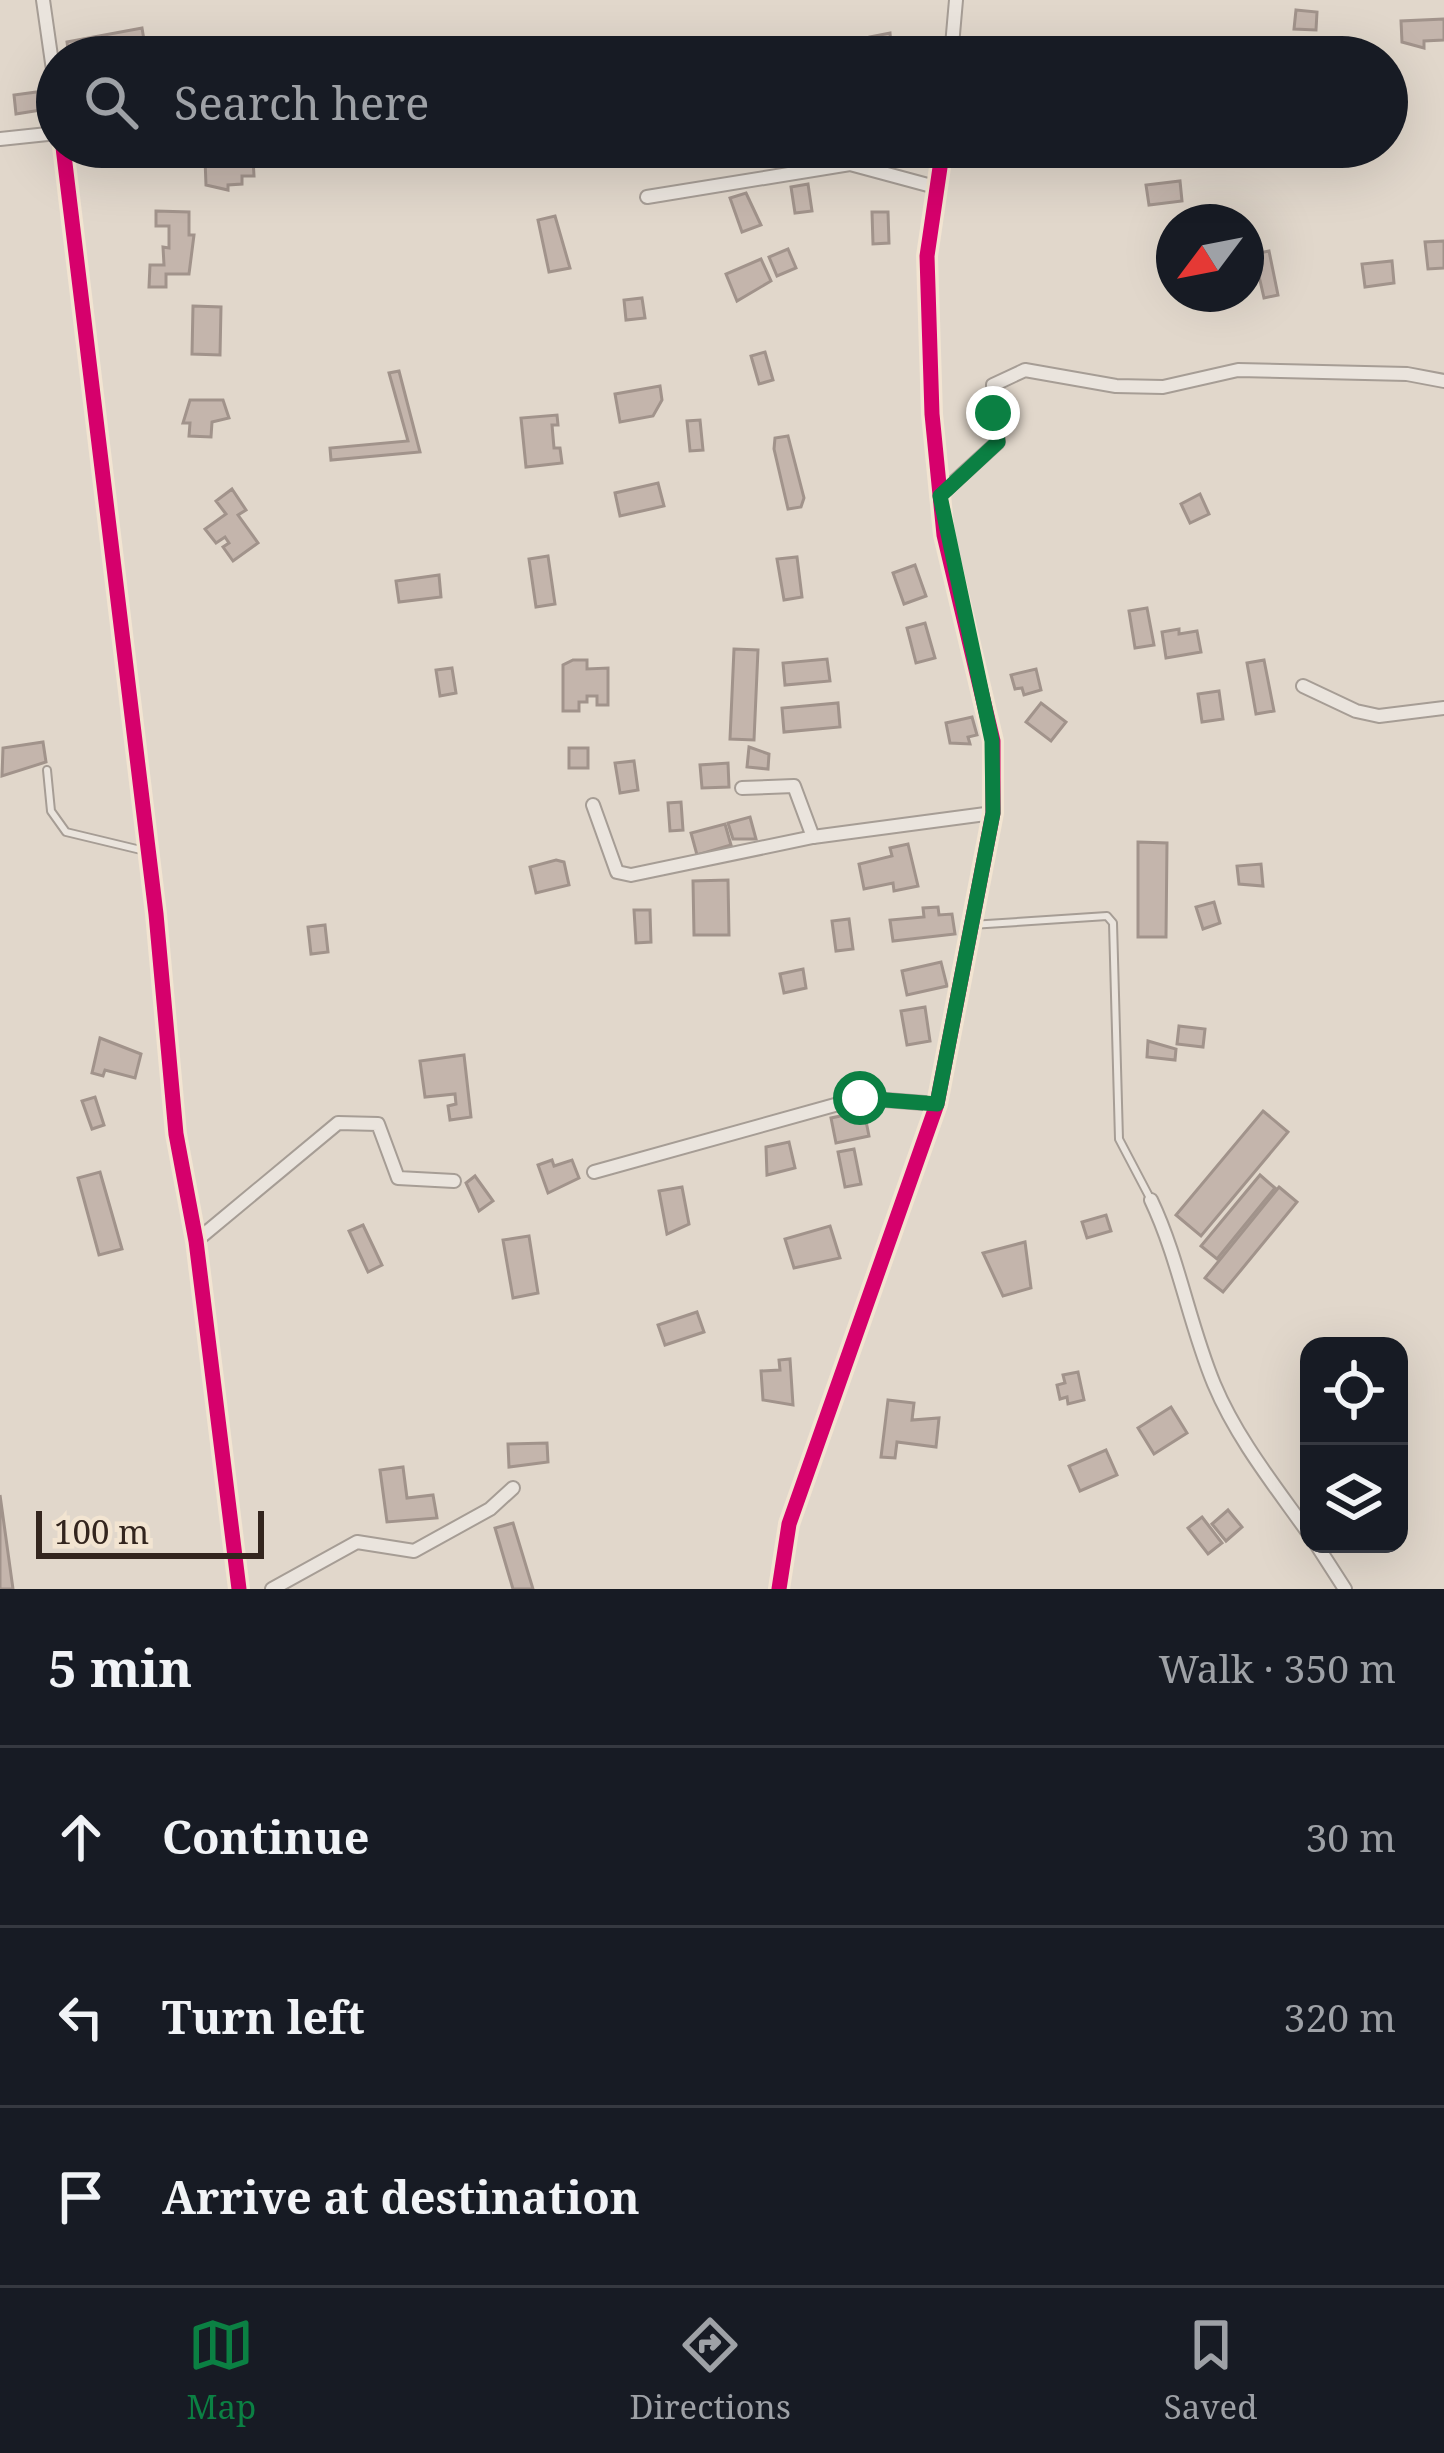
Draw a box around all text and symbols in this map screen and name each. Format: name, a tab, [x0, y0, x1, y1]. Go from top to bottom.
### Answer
search box	[36, 36, 1408, 168]
icon: search	[78, 69, 144, 135]
text: Search here	[174, 72, 429, 133]
north arrow	[1156, 204, 1264, 312]
route end	[966, 386, 1020, 440]
route start	[833, 1071, 887, 1125]
map controls	[1300, 1337, 1408, 1553]
button: locate	[1300, 1337, 1408, 1445]
button: layers	[1300, 1445, 1408, 1553]
scale bar	[36, 1505, 264, 1558]
text: 100 m	[54, 1509, 149, 1554]
text: 5 min	[48, 1632, 192, 1702]
text: Walk · 350 m	[1159, 1641, 1396, 1694]
icon: ahead	[48, 1804, 114, 1870]
text: Continue	[162, 1806, 370, 1867]
text: 30 m	[1305, 1810, 1396, 1863]
icon: left	[48, 1984, 114, 2050]
text: Turn left	[162, 1986, 365, 2047]
text: 320 m	[1284, 1990, 1396, 2043]
icon: arrive	[48, 2164, 114, 2230]
text: Arrive at destination	[162, 2166, 640, 2227]
tab: Map	[187, 2312, 256, 2429]
tab: Directions	[629, 2312, 791, 2429]
tab: Saved	[1164, 2312, 1257, 2429]

